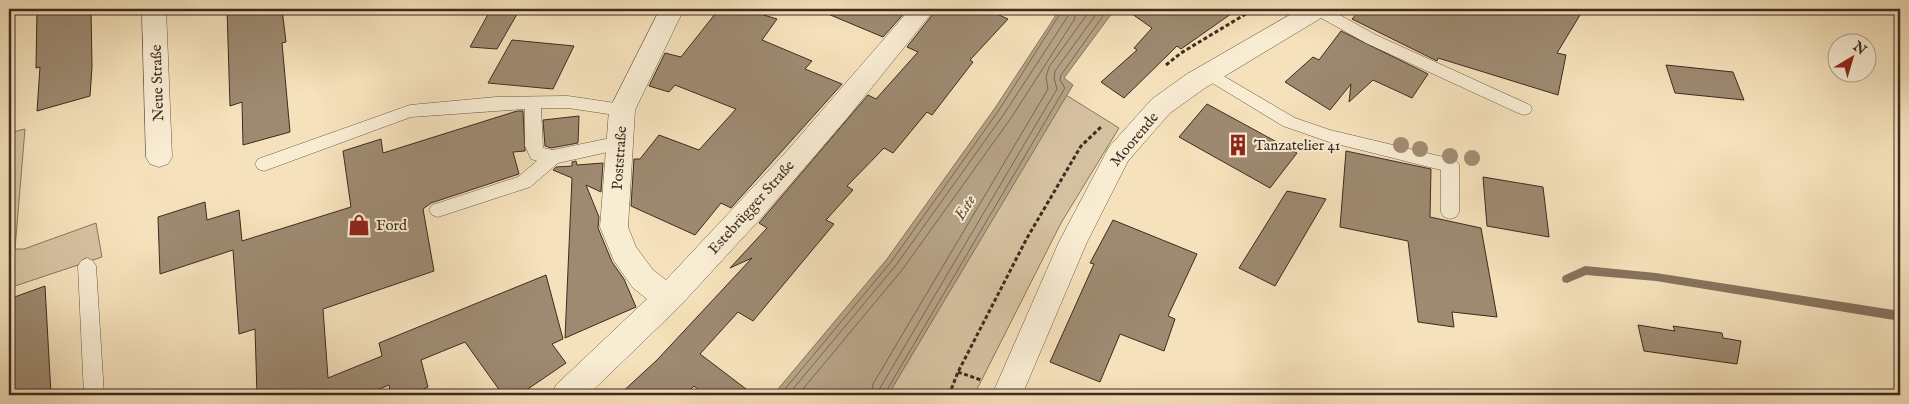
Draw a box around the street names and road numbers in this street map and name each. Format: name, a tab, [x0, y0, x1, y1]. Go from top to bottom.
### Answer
street label: Neue Straße	[147, 44, 168, 122]
street label: Moorende	[1106, 108, 1163, 170]
street label: Poststraße	[608, 125, 631, 191]
street label: Estebrügger Straße	[704, 156, 799, 258]

